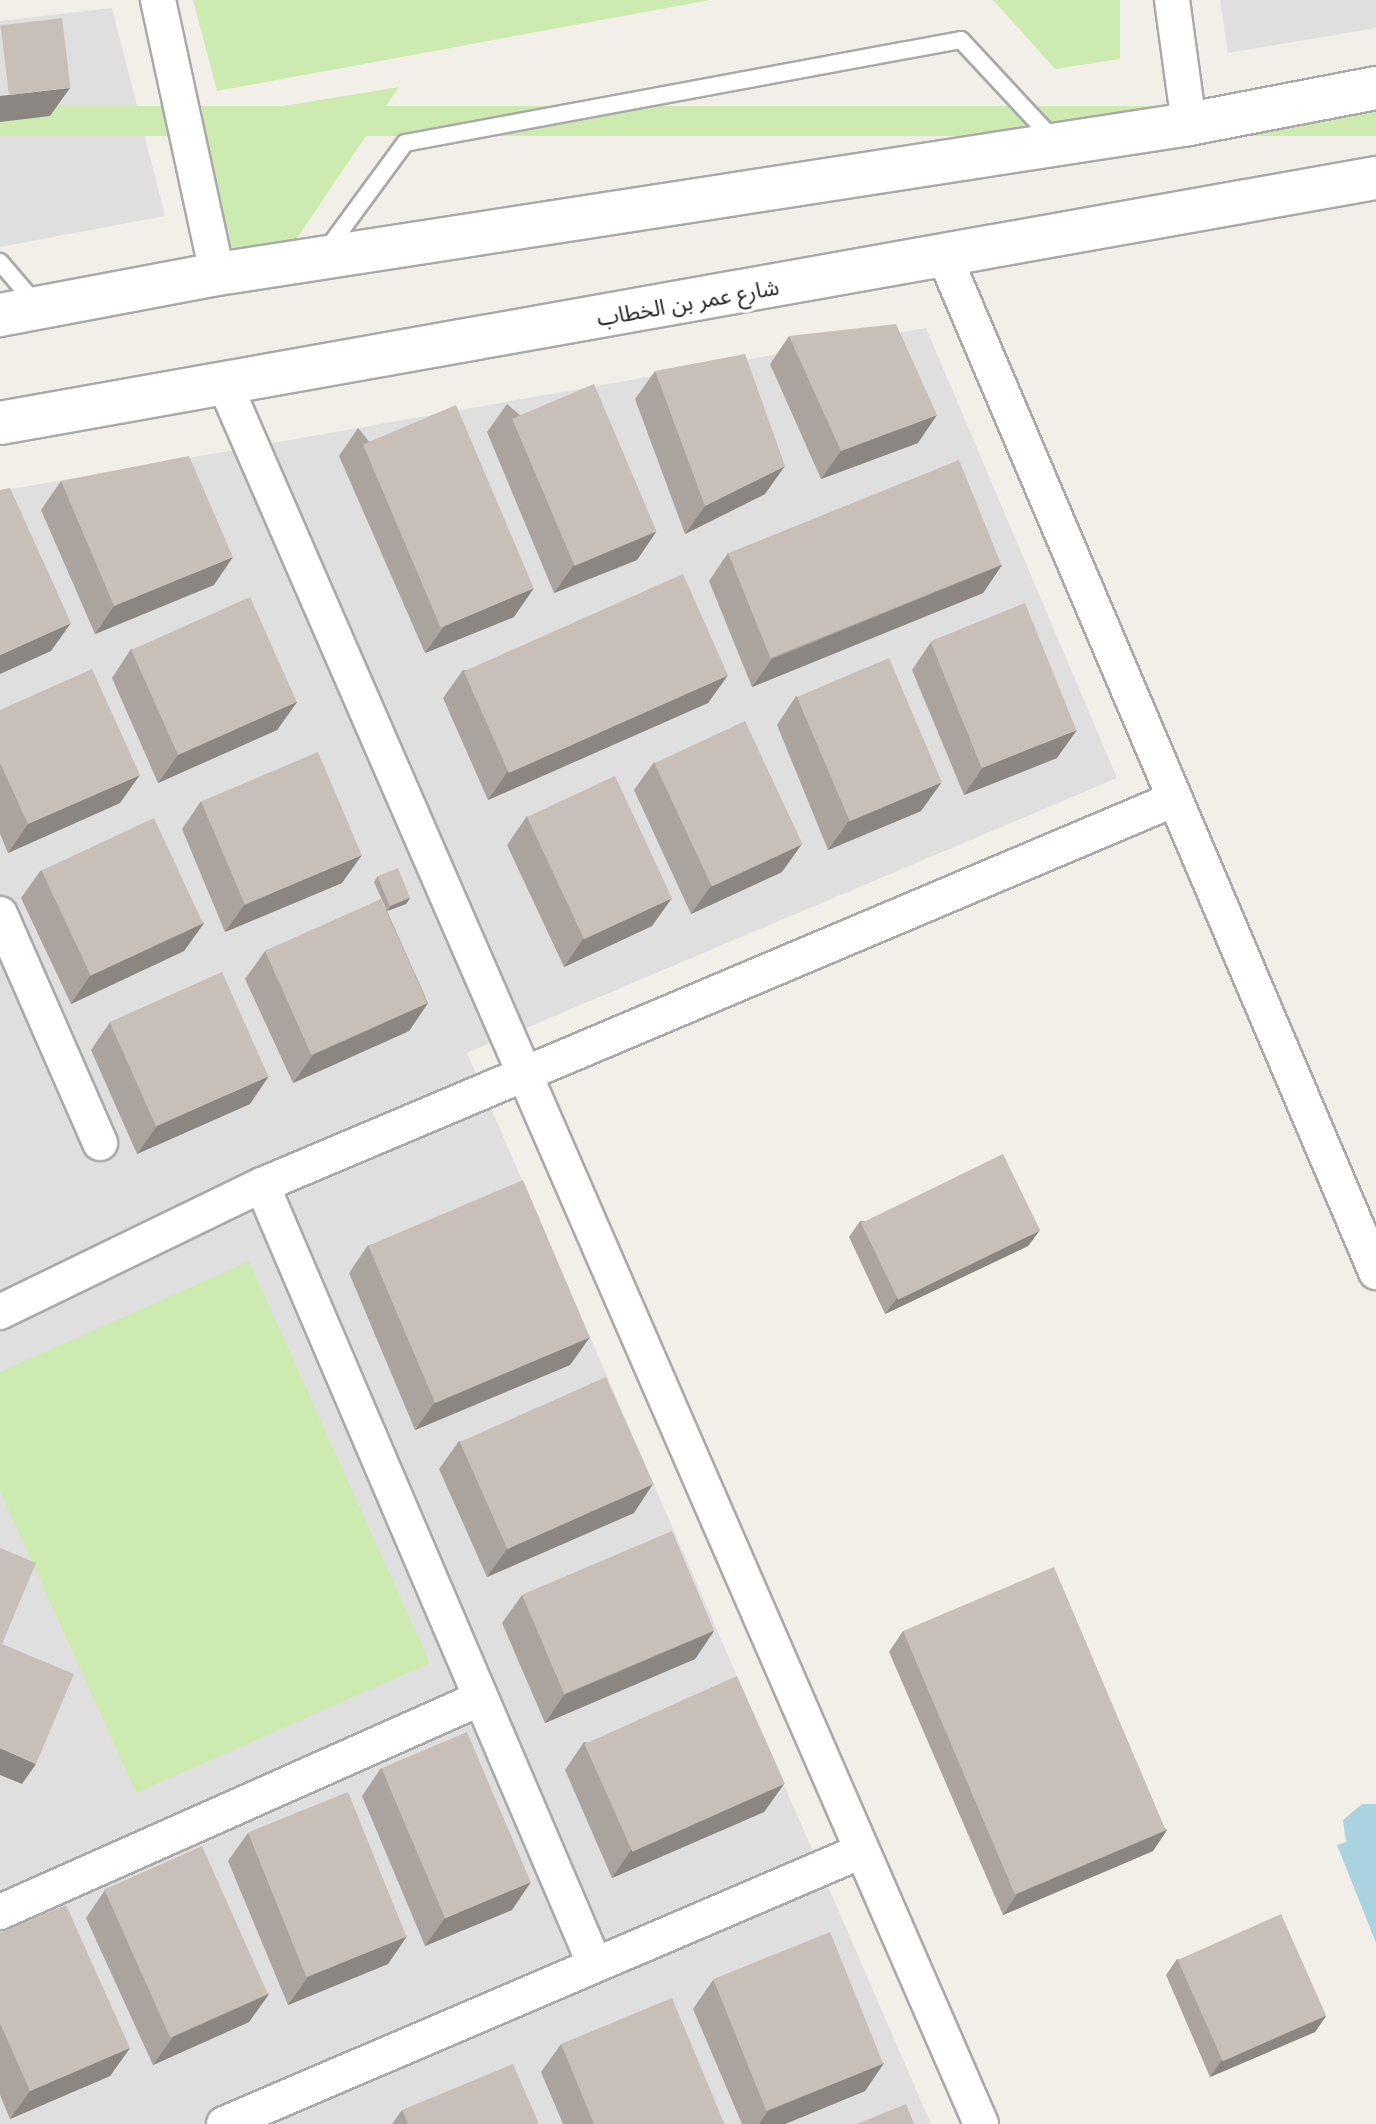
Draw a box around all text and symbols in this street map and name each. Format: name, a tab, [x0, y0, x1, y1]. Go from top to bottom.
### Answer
street label: شارع عمر بن الخطاب	[595, 274, 781, 332]

